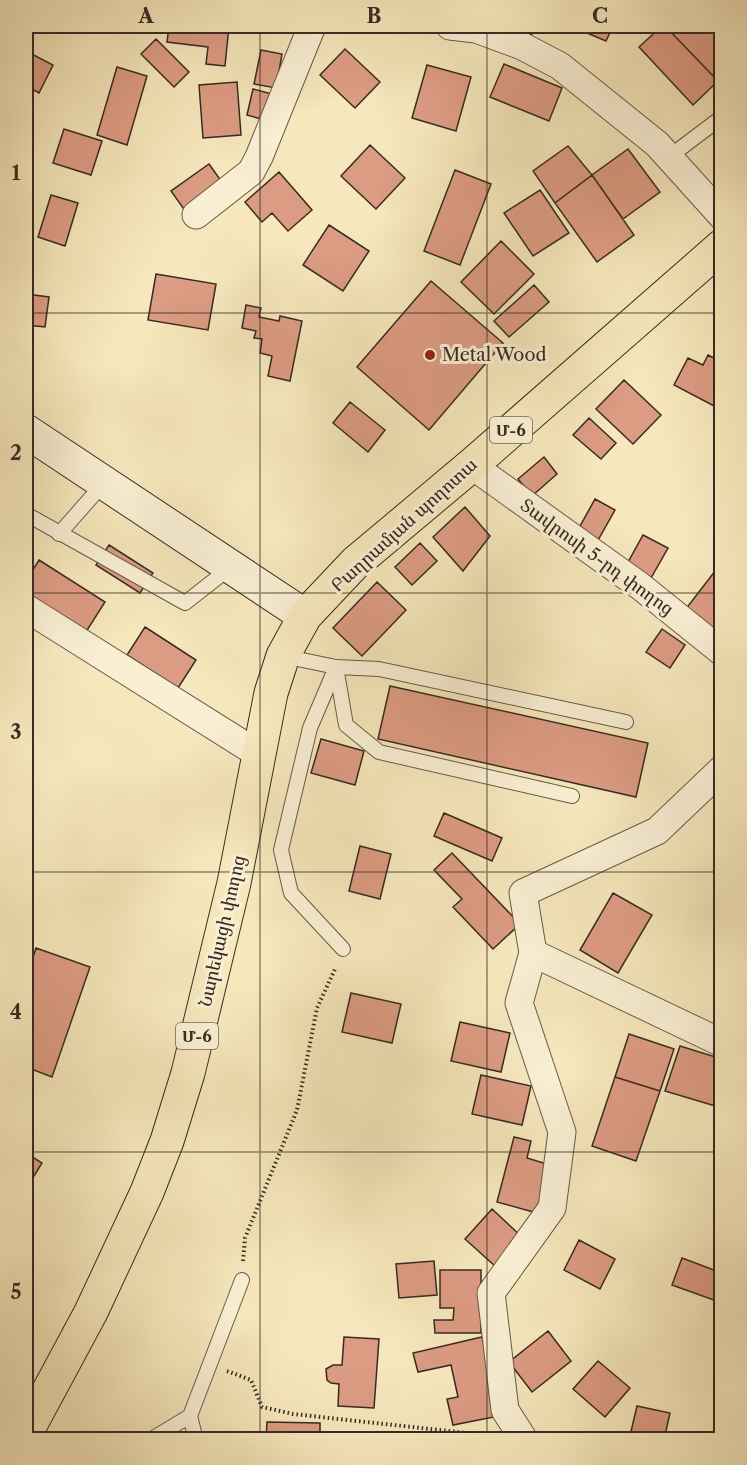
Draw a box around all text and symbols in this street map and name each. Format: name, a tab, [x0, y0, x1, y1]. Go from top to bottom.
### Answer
text: A	[137, 4, 154, 28]
text: B	[367, 4, 382, 28]
text: C	[592, 4, 608, 28]
text: 1	[12, 161, 21, 185]
place label: Metal Wood	[442, 344, 546, 366]
marker: Metal Wood	[423, 348, 437, 362]
road number: Մ-6	[490, 417, 532, 443]
text: 2	[10, 441, 22, 465]
street label: Բաղրամյան պողոտա	[326, 453, 482, 596]
street label: Տավրոսի 5-րդ փողոց	[516, 494, 678, 620]
text: 3	[10, 720, 22, 744]
street label: Նարեկացի փողոց	[194, 853, 250, 1009]
text: 4	[10, 1000, 22, 1024]
road number: Մ-6	[176, 1023, 218, 1049]
text: 5	[10, 1280, 22, 1304]

